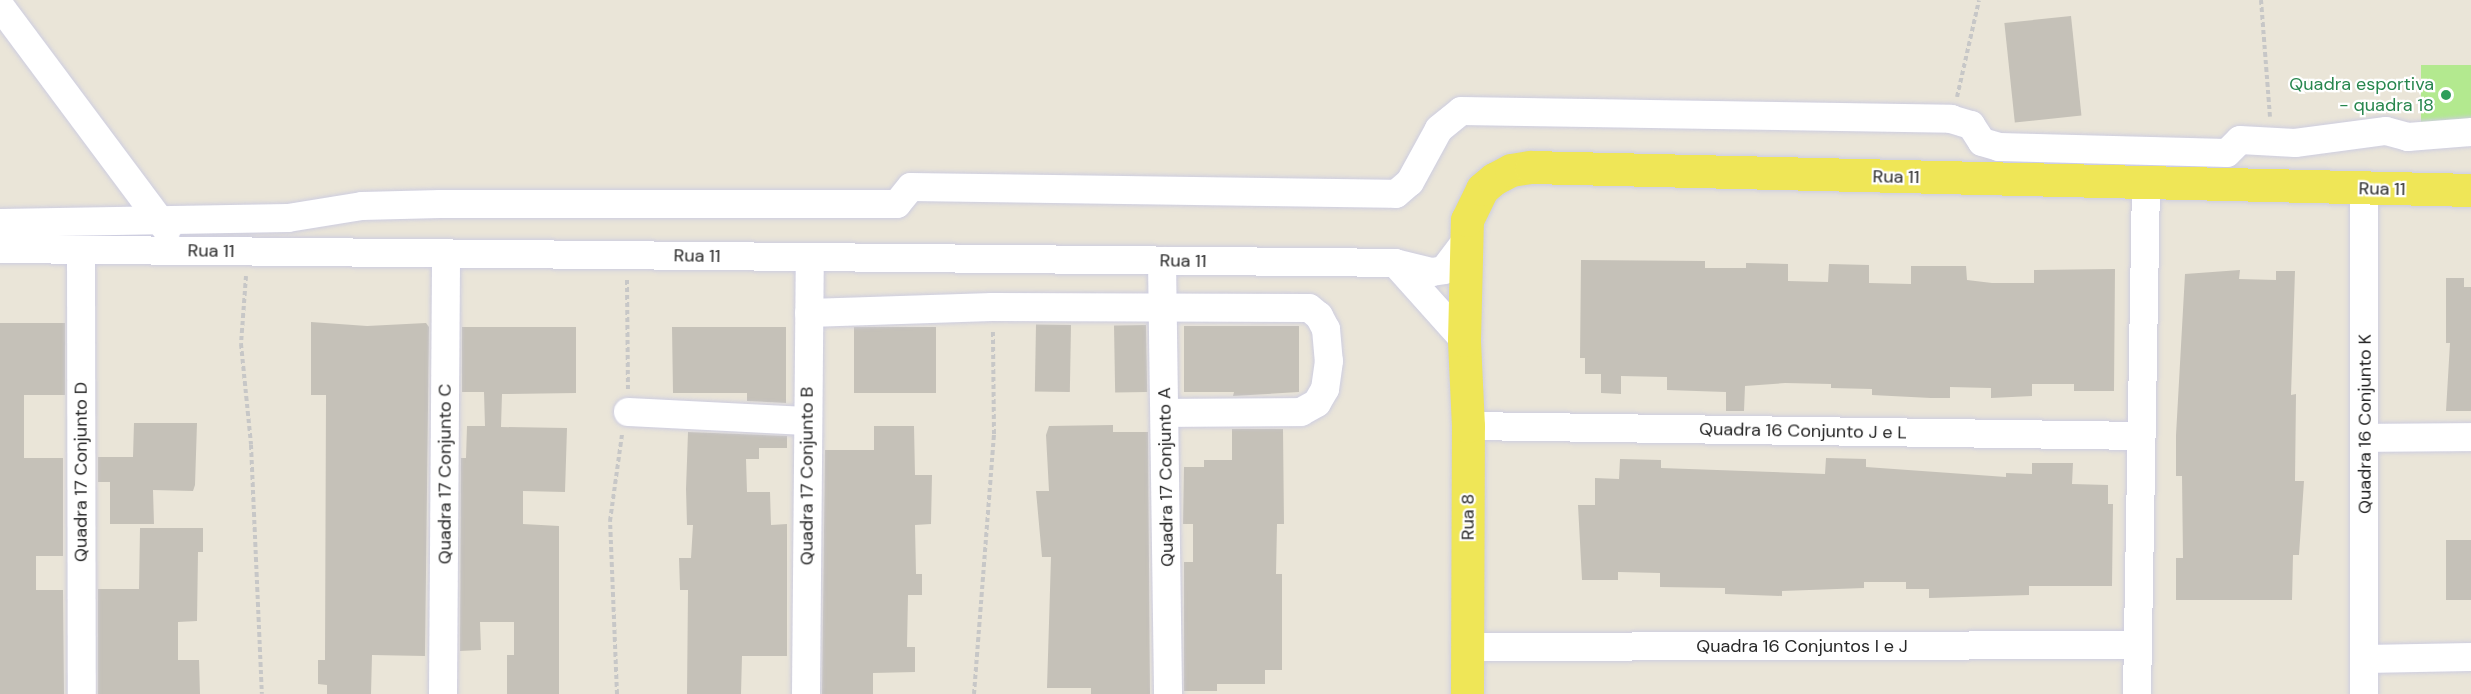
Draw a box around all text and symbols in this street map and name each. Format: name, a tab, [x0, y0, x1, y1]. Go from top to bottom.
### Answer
place label: Quadra esportiva - quadra 18	[2289, 74, 2434, 116]
marker: Quadra esportiva - quadra 18	[2439, 88, 2453, 102]
street label: Rua 11	[1872, 166, 1920, 188]
street label: Rua 11	[2358, 178, 2406, 200]
street label: Rua 11	[187, 240, 235, 262]
street label: Rua 11	[673, 245, 721, 267]
street label: Rua 11	[1159, 250, 1207, 272]
street label: Quadra 16 Conjunto K	[2354, 334, 2376, 514]
street label: Quadra 17 Conjunto D	[70, 382, 92, 562]
street label: Quadra 17 Conjunto C	[434, 384, 456, 564]
street label: Quadra 17 Conjunto B	[796, 387, 818, 565]
street label: Quadra 17 Conjunto A	[1154, 387, 1178, 567]
street label: Quadra 16 Conjunto J e L	[1699, 418, 1907, 444]
street label: Rua 8	[1457, 494, 1479, 540]
street label: Quadra 16 Conjuntos I e J	[1696, 635, 1908, 657]

